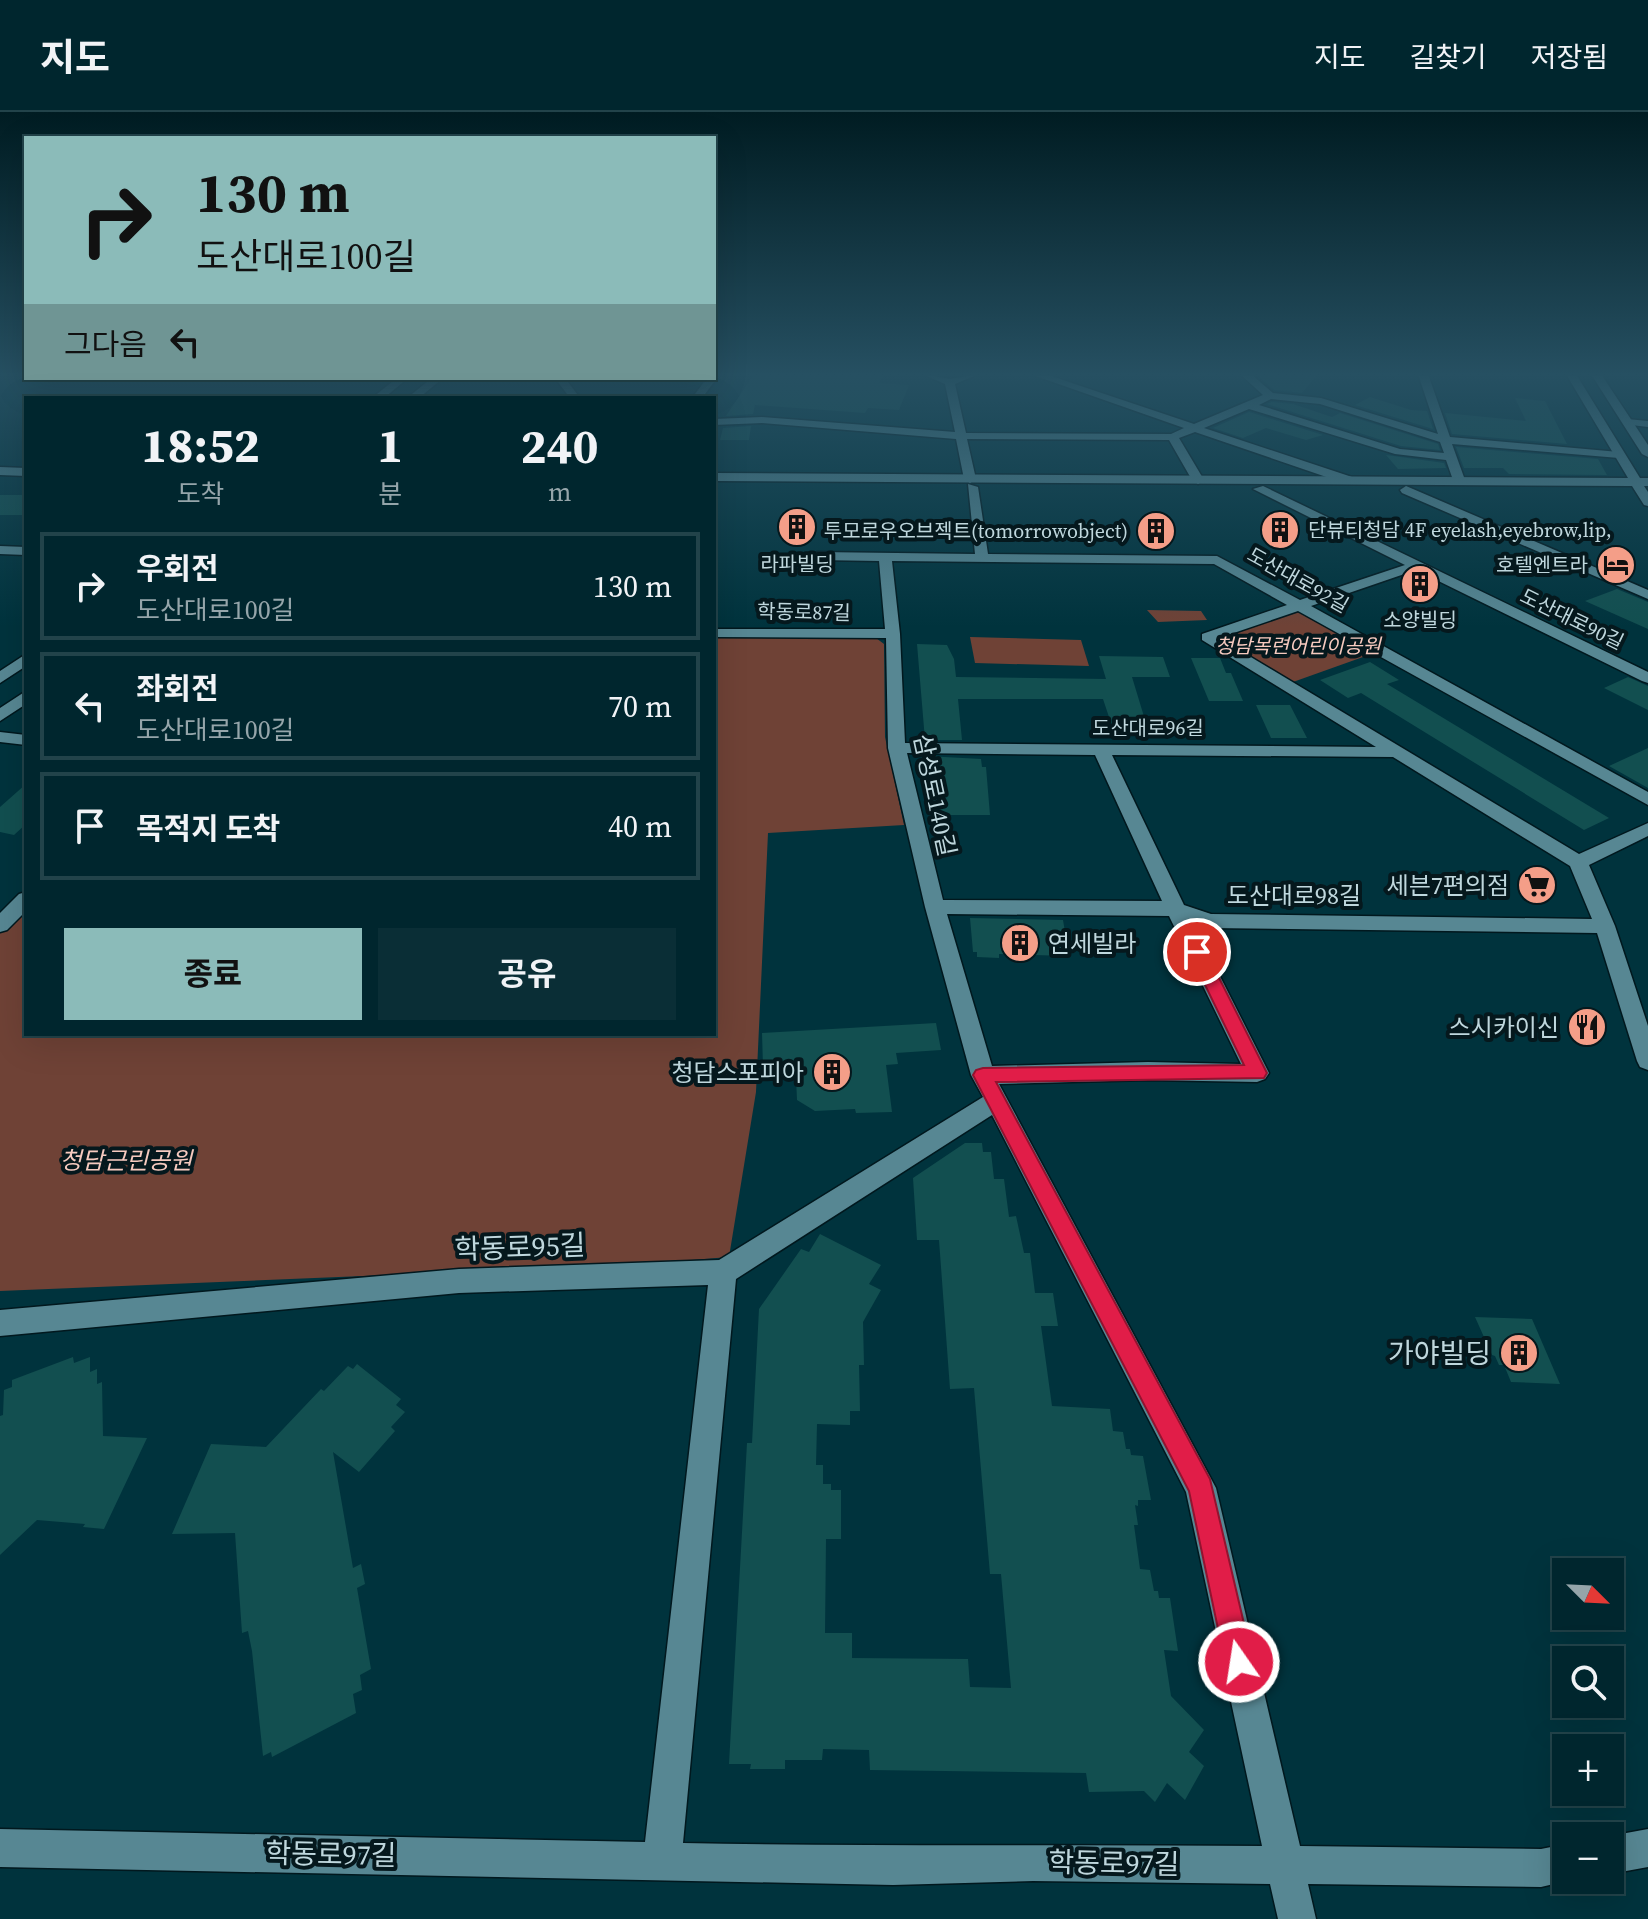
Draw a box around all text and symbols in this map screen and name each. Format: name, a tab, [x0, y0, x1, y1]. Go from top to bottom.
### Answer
text: 지도	[40, 32, 110, 84]
text: 지도	[1314, 38, 1365, 76]
text: 길찾기	[1409, 38, 1487, 76]
text: 저장됨	[1531, 38, 1608, 76]
text: 130 m	[196, 154, 350, 231]
icon: right	[64, 168, 168, 272]
text: 도산대로100길	[196, 232, 416, 281]
icon: left	[163, 320, 207, 364]
text: 그다음	[64, 324, 147, 365]
text: 18:52	[141, 412, 260, 478]
text: 1	[377, 412, 403, 478]
text: 240	[521, 413, 599, 479]
text: m	[548, 474, 571, 510]
text: 도착	[177, 476, 225, 512]
text: 분	[378, 476, 402, 512]
building icon: 라파빌딩	[776, 506, 818, 548]
building icon: 단뷰티청담 4F eyelash,eyebrow,lip,	[1259, 509, 1301, 551]
building icon: 투모로우오브젝트(tomorrowobject)	[1135, 510, 1177, 552]
place label: 단뷰티청담 4F eyelash,eyebrow,lip,	[1308, 516, 1612, 544]
place label: 투모로우오브젝트(tomorrowobject)	[824, 517, 1128, 545]
street label: 도산대로92길	[1242, 541, 1354, 619]
hotel icon: 호텔엔트라	[1595, 544, 1637, 586]
text: 우회전	[136, 548, 219, 589]
place label: 라파빌딩	[760, 550, 834, 578]
place label: 호텔엔트라	[1496, 551, 1588, 579]
building icon: 소양빌딩	[1399, 563, 1441, 605]
icon: right	[68, 564, 112, 608]
text: 130 m	[593, 566, 672, 607]
street label: 도산대로90길	[1516, 582, 1628, 656]
text: 도산대로100길	[136, 592, 295, 628]
street label: 학동로87길	[757, 597, 851, 627]
place label: 소양빌딩	[1383, 606, 1457, 634]
park label: 청담목련어린이공원	[1215, 632, 1382, 660]
text: 좌회전	[136, 668, 219, 709]
icon: left	[68, 684, 112, 728]
text: 70 m	[608, 686, 672, 727]
text: 도산대로100길	[136, 712, 295, 748]
street label: 도산대로96길	[1092, 714, 1204, 742]
street label: 삼성로140길	[906, 731, 964, 859]
icon: arrive	[68, 804, 112, 848]
text: 40 m	[608, 806, 672, 847]
text: 목적지 도착	[136, 808, 280, 849]
supermarket icon: 세븐7편의점	[1516, 864, 1558, 906]
place label: 세븐7편의점	[1387, 869, 1509, 902]
street label: 도산대로98길	[1227, 879, 1361, 912]
pin	[1163, 918, 1231, 986]
building icon: 연세빌라	[999, 922, 1041, 964]
place label: 연세빌라	[1048, 927, 1136, 960]
button: 종료	[64, 928, 362, 1020]
button: 공유	[378, 928, 676, 1020]
icon: arrive	[1175, 930, 1219, 974]
restaurant icon: 스시카이신	[1566, 1006, 1608, 1048]
place label: 스시카이신	[1449, 1011, 1559, 1044]
building icon: 청담스포피아	[811, 1051, 853, 1093]
place label: 청담스포피아	[672, 1056, 804, 1089]
park label: 청담근린공원	[60, 1144, 194, 1177]
street label: 학동로95길	[454, 1226, 586, 1268]
building icon: 가야빌딩	[1498, 1332, 1540, 1374]
place label: 가야빌딩	[1388, 1334, 1491, 1372]
north arrow	[1552, 1558, 1624, 1630]
map controls	[1552, 1558, 1624, 1894]
position arrow	[1197, 1620, 1281, 1704]
button: search	[1552, 1646, 1624, 1718]
button: +	[1552, 1734, 1624, 1806]
button: −	[1552, 1822, 1624, 1894]
street label: 학동로97길	[265, 1834, 397, 1874]
street label: 학동로97길	[1048, 1843, 1180, 1883]

